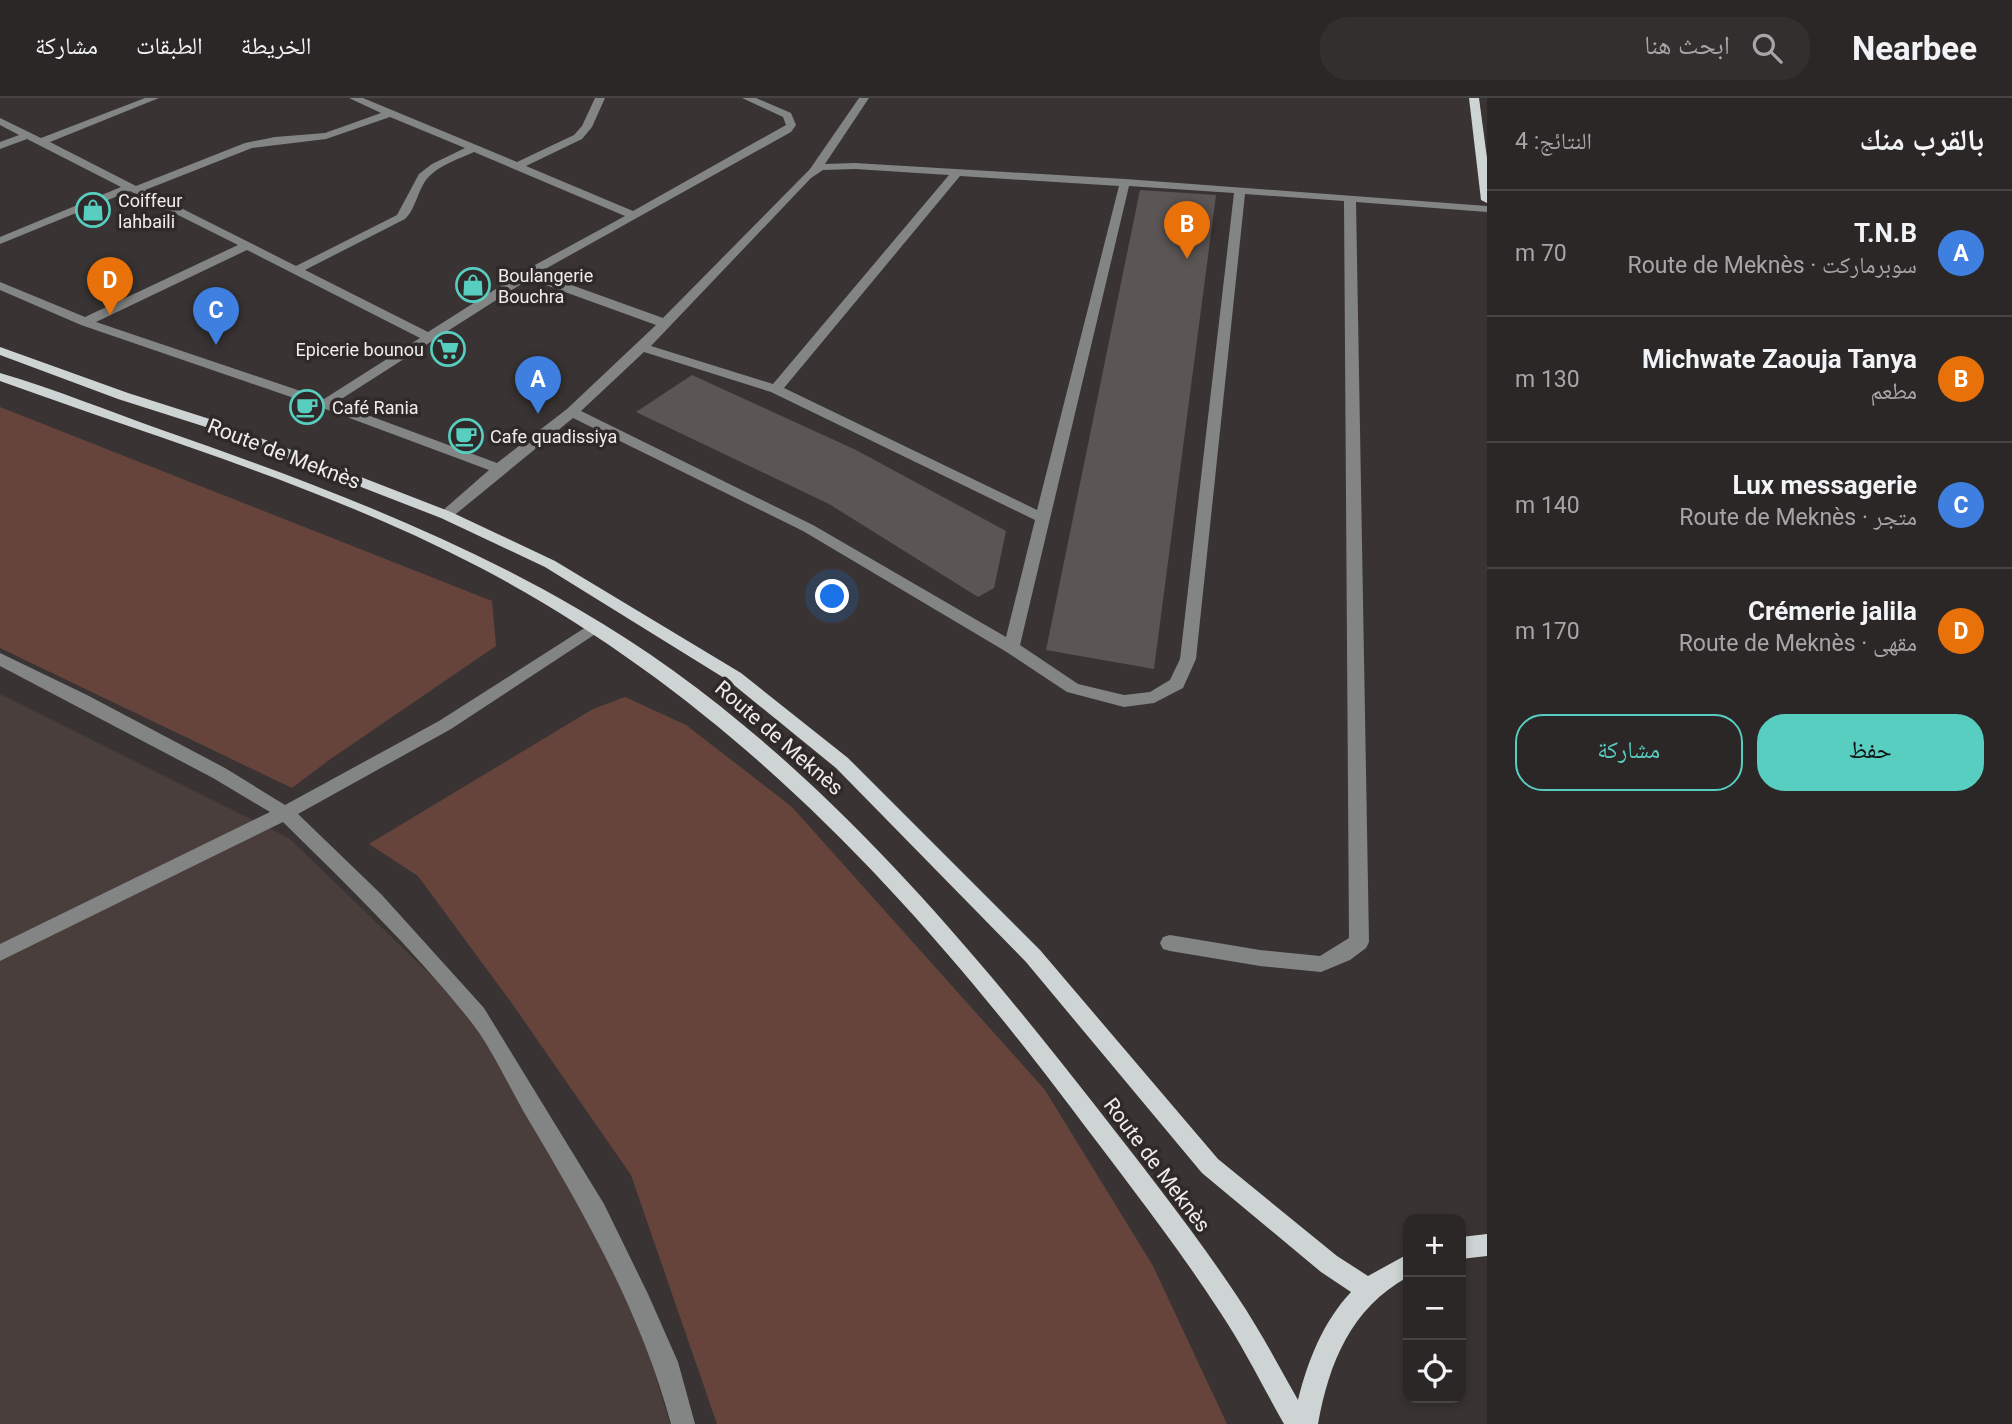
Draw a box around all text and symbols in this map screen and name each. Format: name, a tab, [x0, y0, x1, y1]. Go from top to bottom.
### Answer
search box	[1320, 17, 1810, 80]
icon: search	[1748, 29, 1786, 67]
text: Nearbee	[1852, 29, 1977, 68]
text: ابحث هنا	[1644, 30, 1730, 60]
text: مشاركة	[35, 32, 98, 60]
text: الطبقات	[136, 32, 203, 60]
text: الخريطة	[241, 32, 311, 60]
text: بالقرب منك	[1859, 122, 1984, 157]
text: النتائج: 4	[1515, 128, 1592, 155]
place label: Coiffeur lahbaili	[118, 190, 182, 232]
shop icon: Coiffeur lahbaili	[74, 191, 112, 229]
pin: B	[1164, 201, 1210, 259]
text: T.N.B	[1854, 218, 1917, 248]
text: 70 m	[1515, 240, 1567, 267]
text: A	[1953, 240, 1969, 267]
text: سوبرماركت · Route de Meknès	[1628, 252, 1917, 279]
pin: D	[87, 257, 133, 315]
place label: Boulangerie Bouchra	[498, 265, 593, 307]
shop icon: Boulangerie Bouchra	[454, 266, 492, 304]
pin: C	[193, 287, 239, 345]
supermarket icon: Epicerie bounou	[429, 330, 467, 368]
place label: Epicerie bounou	[295, 339, 424, 360]
text: Michwate Zaouja Tanya	[1642, 344, 1917, 374]
pin: A	[515, 356, 561, 414]
text: 130 m	[1515, 366, 1580, 393]
text: B	[1954, 366, 1968, 393]
text: مطعم	[1870, 378, 1917, 405]
cafe icon: Café Rania	[288, 388, 326, 426]
place label: Café Rania	[332, 397, 419, 418]
street label: Route de Meknès	[204, 414, 364, 494]
cafe icon: Cafe quadissiya	[447, 417, 485, 455]
place label: Cafe quadissiya	[490, 426, 617, 447]
text: Lux messagerie	[1732, 470, 1917, 500]
text: 140 m	[1515, 492, 1580, 519]
text: C	[1953, 492, 1969, 519]
text: متجر · Route de Meknès	[1679, 504, 1917, 531]
your location	[815, 579, 849, 613]
text: Crémerie jalila	[1748, 596, 1917, 626]
text: 170 m	[1515, 618, 1580, 645]
text: D	[1954, 618, 1968, 645]
text: مقهى · Route de Meknès	[1679, 630, 1917, 657]
street label: Route de Meknès	[710, 676, 848, 800]
button: مشاركة	[1515, 714, 1743, 791]
button: حفظ	[1757, 714, 1984, 791]
street label: Route de Meknès	[1099, 1093, 1215, 1237]
map controls	[1403, 1214, 1466, 1403]
button: +	[1403, 1214, 1466, 1277]
button: −	[1403, 1277, 1466, 1340]
button: locate	[1403, 1340, 1466, 1403]

